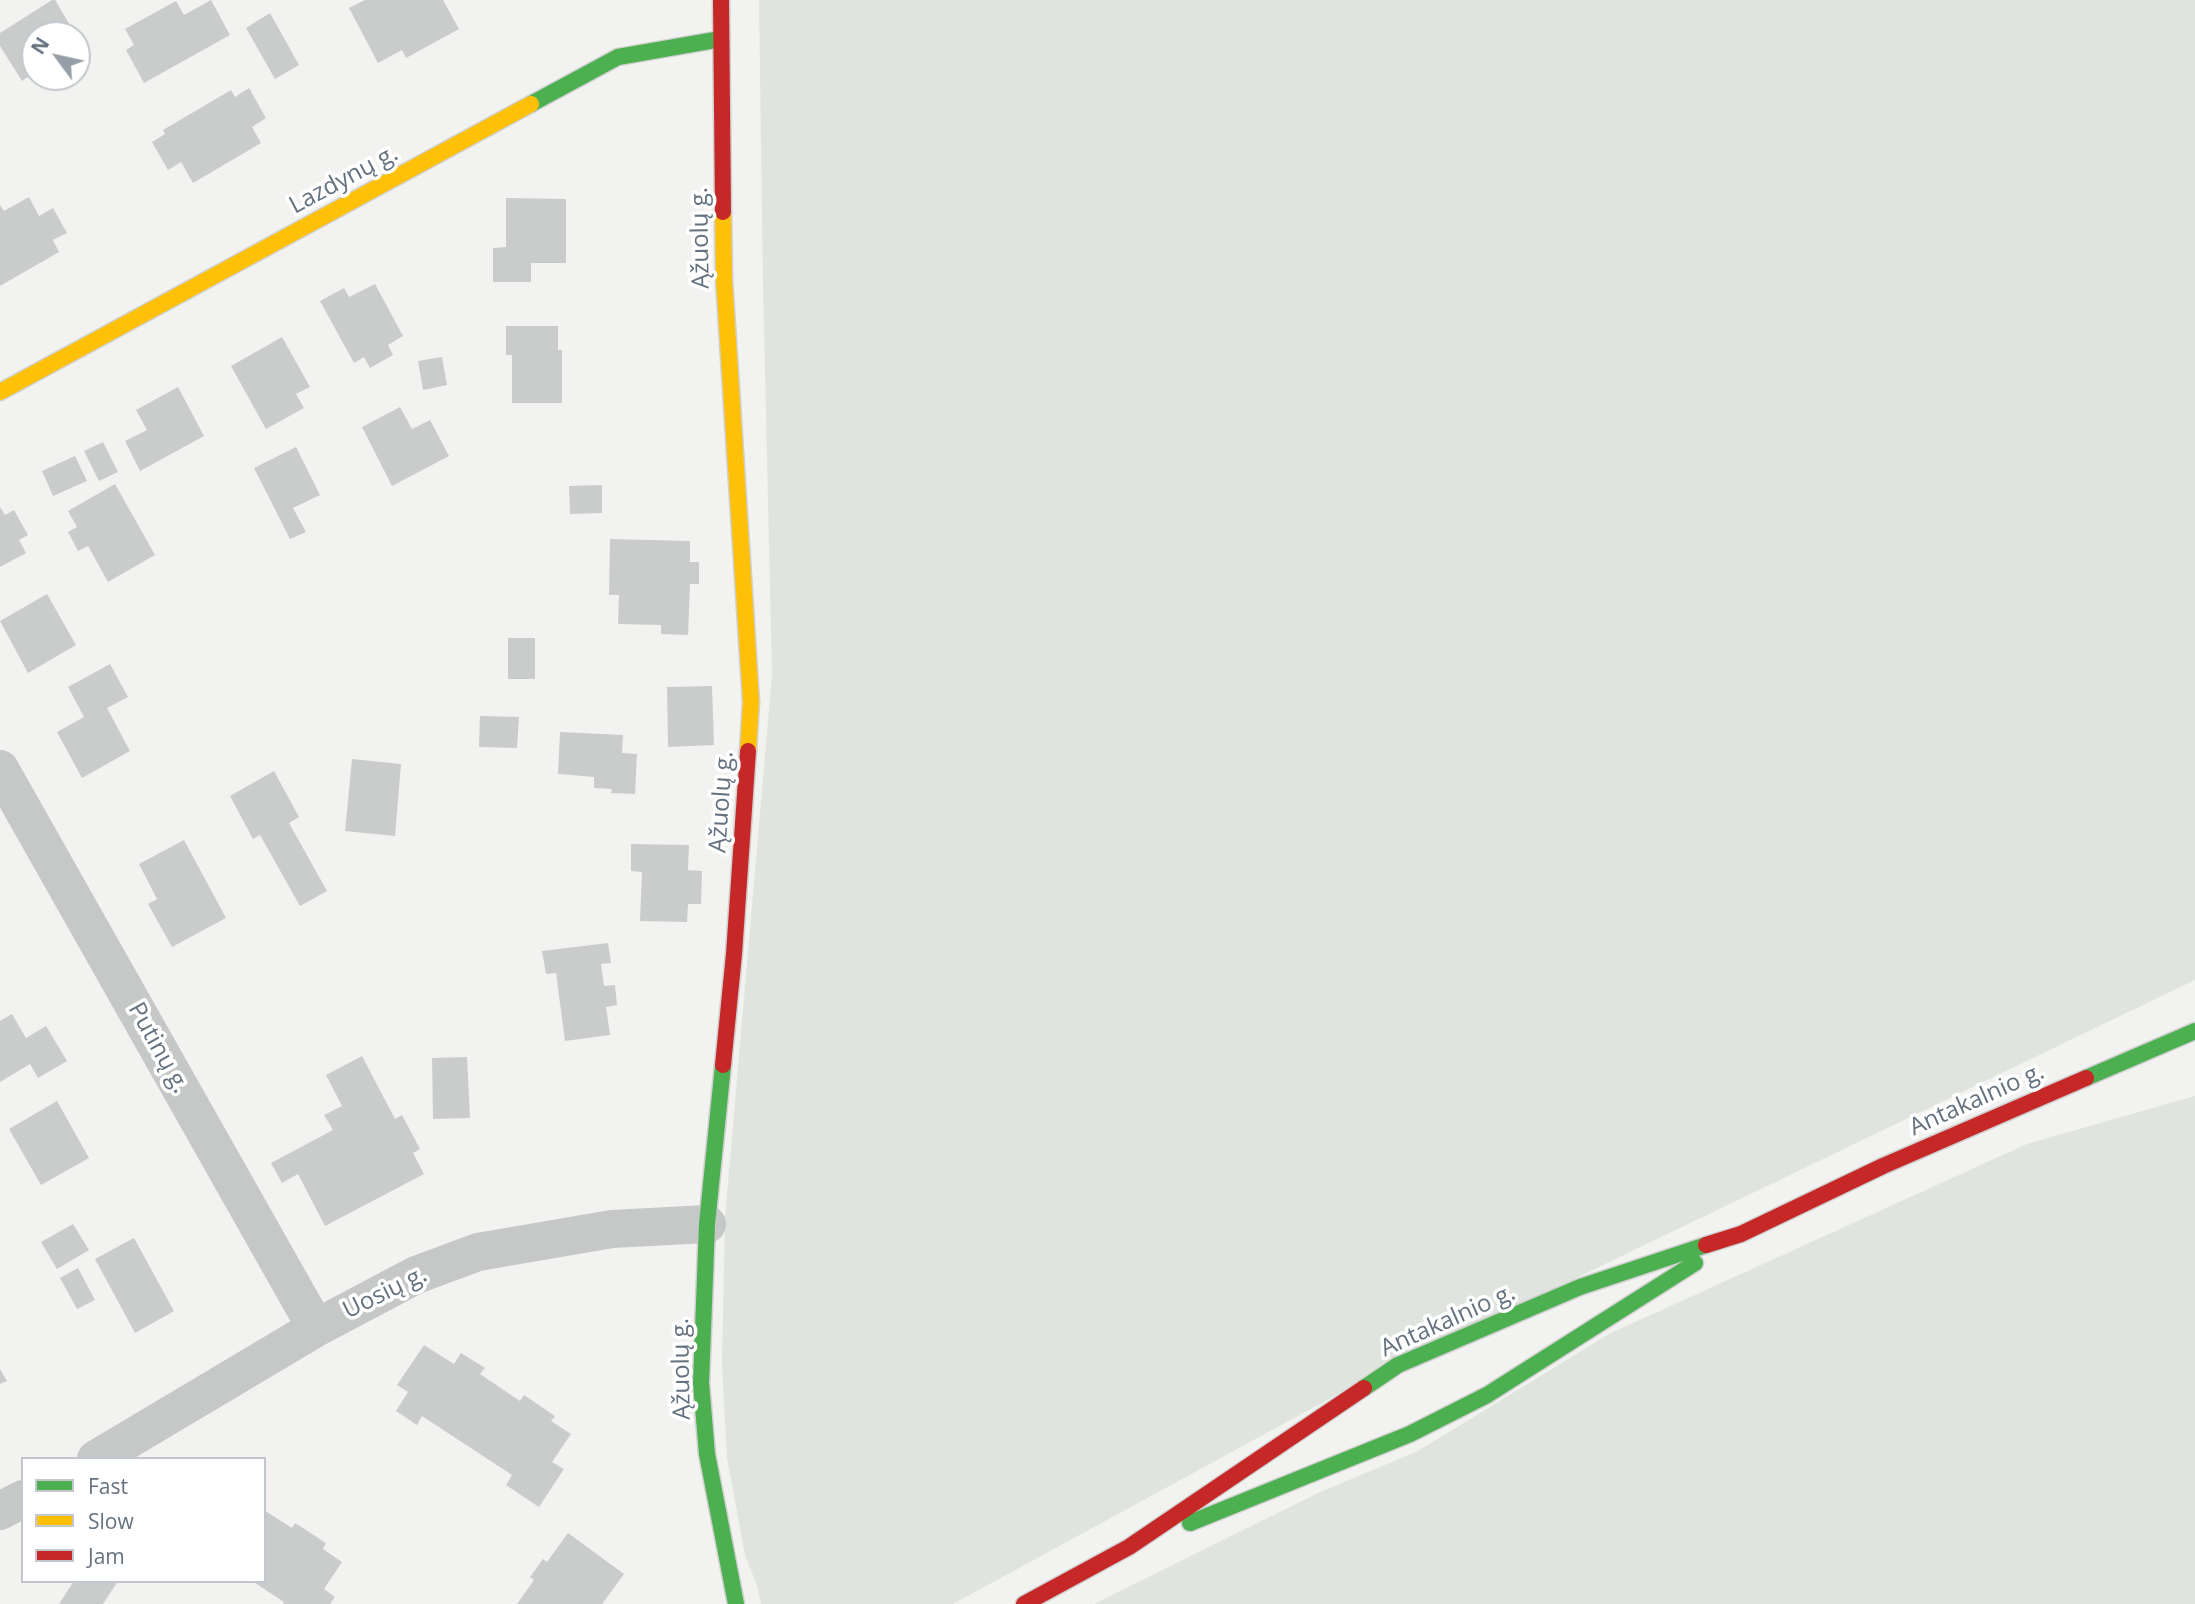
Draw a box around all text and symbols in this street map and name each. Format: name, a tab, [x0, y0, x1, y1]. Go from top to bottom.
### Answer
north arrow	[21, 21, 91, 91]
text: N	[25, 32, 55, 59]
street label: Lazdynų g.	[285, 139, 403, 221]
street label: Ąžuolų g.	[686, 187, 716, 289]
street label: Ąžuolų g.	[704, 750, 740, 854]
street label: Putinų g.	[121, 998, 195, 1098]
street label: Antakalnio g.	[1905, 1057, 2049, 1143]
street label: Uosių g.	[338, 1260, 432, 1326]
street label: Antakalnio g.	[1376, 1278, 1520, 1364]
street label: Ąžuolų g.	[667, 1318, 697, 1420]
legend	[21, 1457, 266, 1583]
text: Fast	[88, 1472, 128, 1500]
text: Slow	[88, 1507, 134, 1535]
text: Jam	[88, 1542, 125, 1570]

